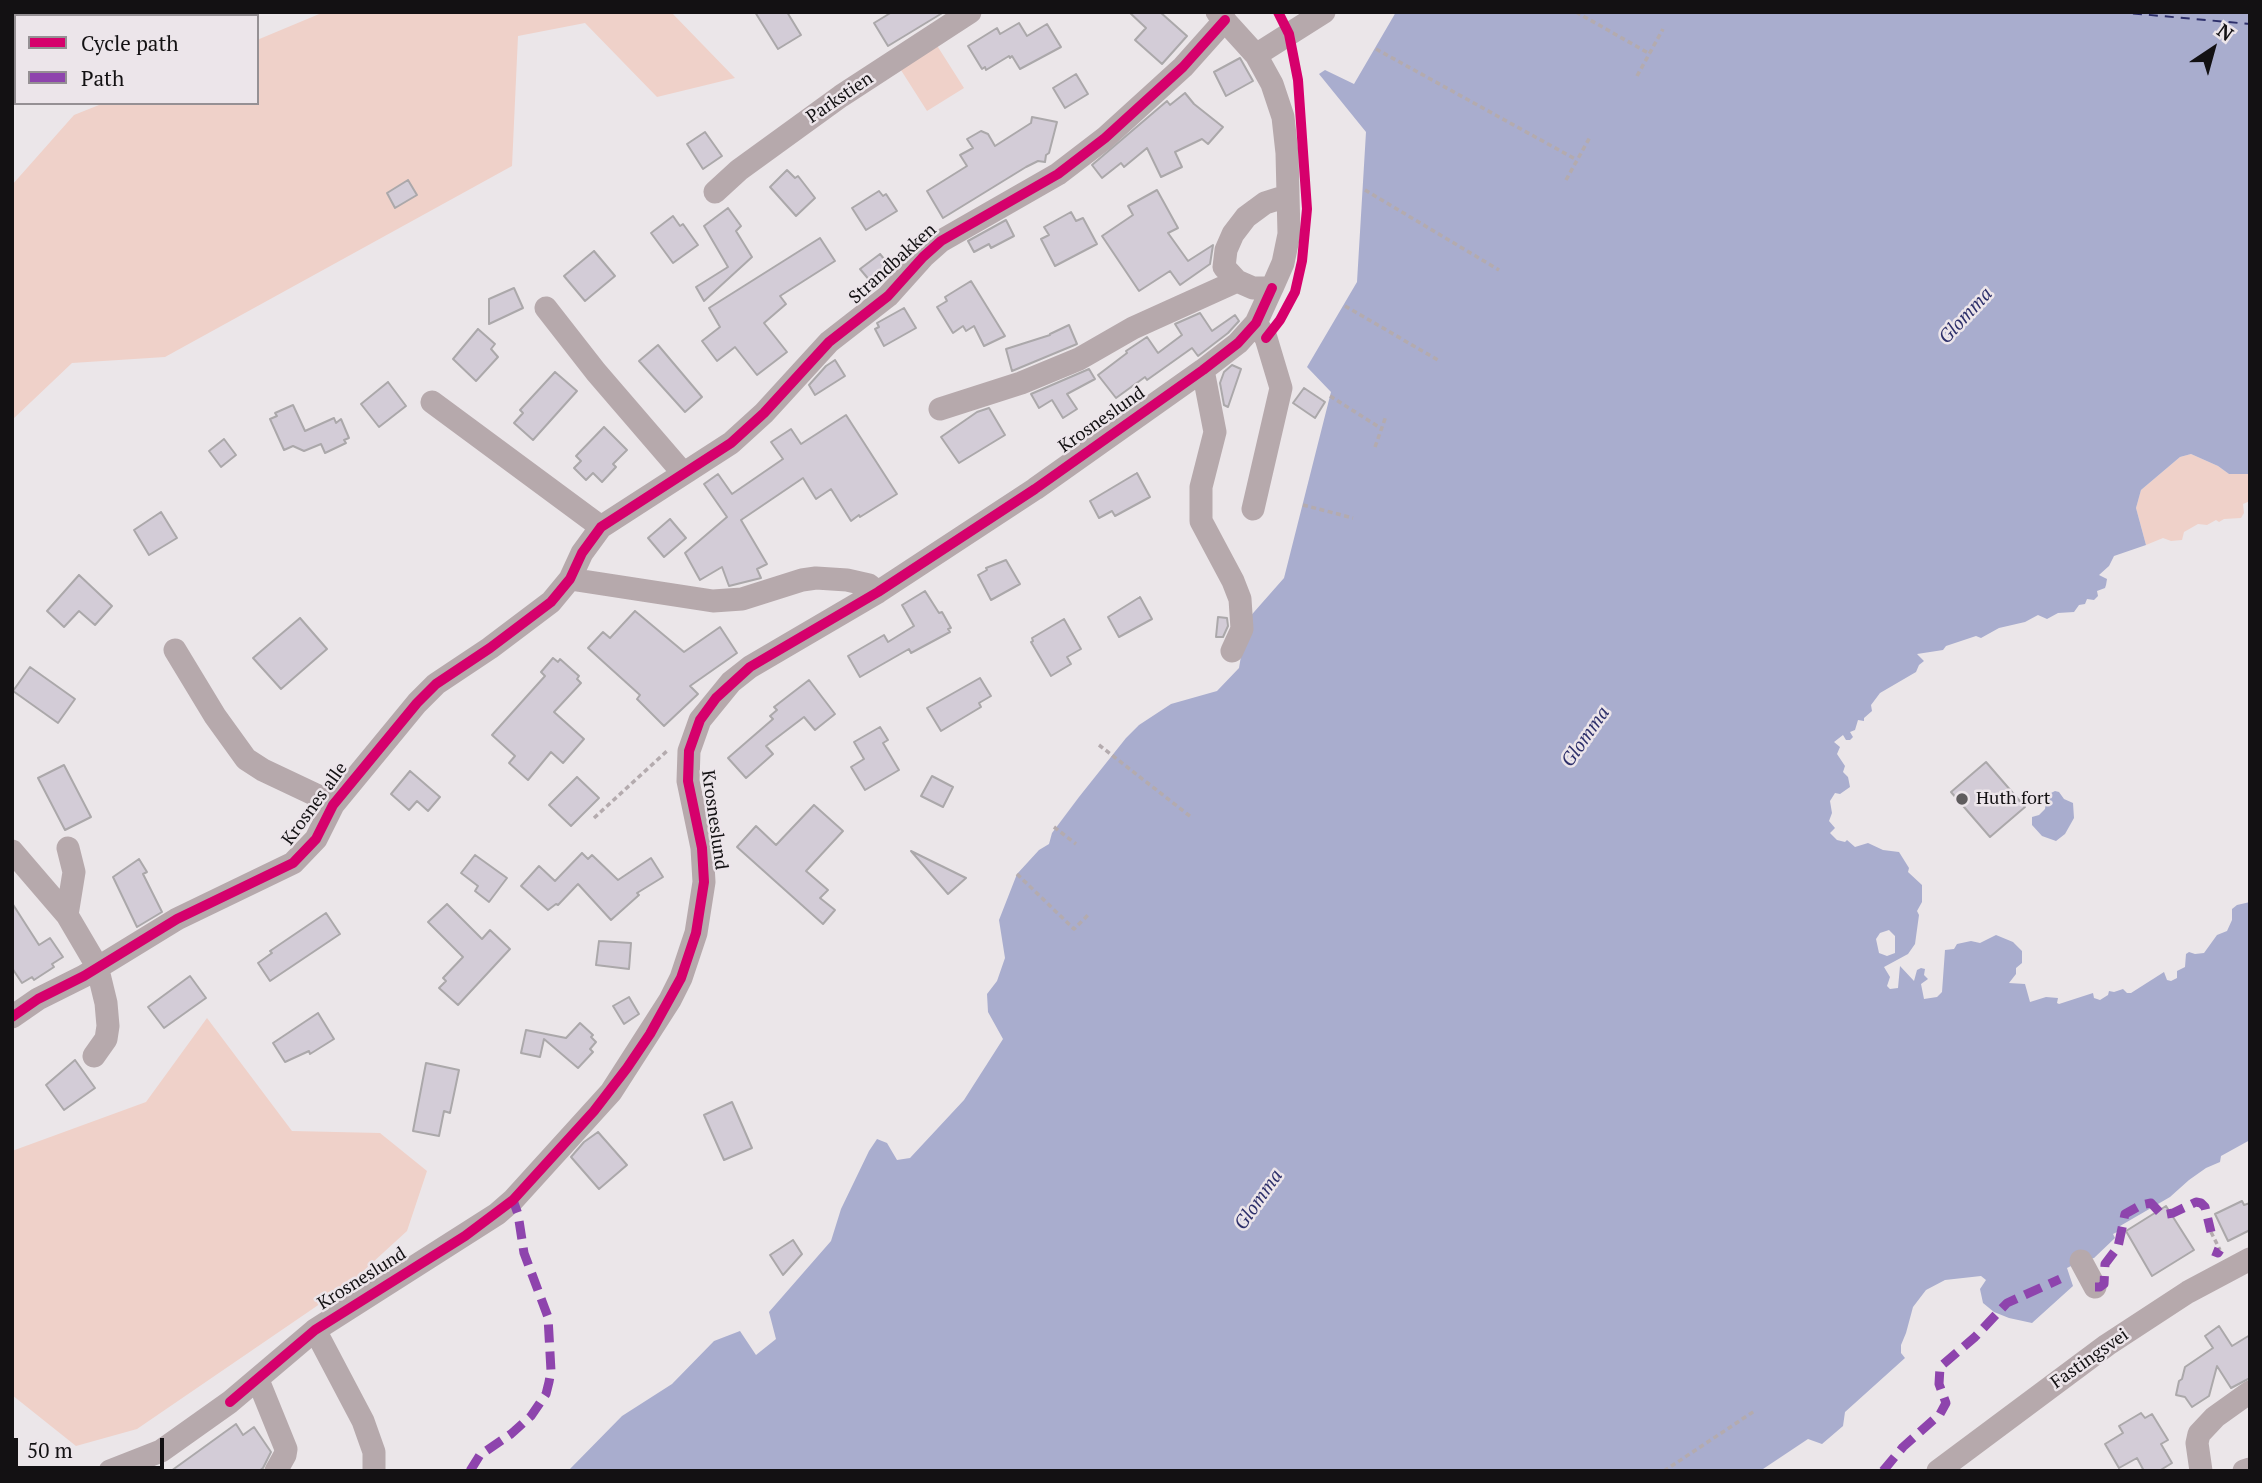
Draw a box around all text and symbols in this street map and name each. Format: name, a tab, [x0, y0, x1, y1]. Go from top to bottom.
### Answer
legend	[14, 14, 259, 105]
north arrow	[2178, 14, 2248, 84]
text: N	[2212, 17, 2239, 46]
text: Cycle path	[81, 29, 179, 57]
text: Path	[81, 64, 124, 92]
street label: Parkstien	[803, 68, 877, 128]
street label: Strandbakken	[845, 219, 941, 309]
water label: Glomma	[1934, 283, 1998, 349]
street label: Krosneslund	[1055, 382, 1149, 458]
water label: Glomma	[1557, 702, 1615, 772]
street label: Krosnes alle	[278, 758, 352, 850]
street label: Krosneslund	[696, 769, 732, 871]
place label: Huth fort	[1976, 788, 2050, 810]
marker: Huth fort	[1954, 791, 1970, 807]
water label: Glomma	[1230, 1165, 1288, 1235]
street label: Krosneslund	[314, 1243, 410, 1315]
street label: Fastingsvei	[2047, 1324, 2133, 1394]
scale bar	[18, 1424, 168, 1468]
text: 50 m	[27, 1436, 73, 1464]

